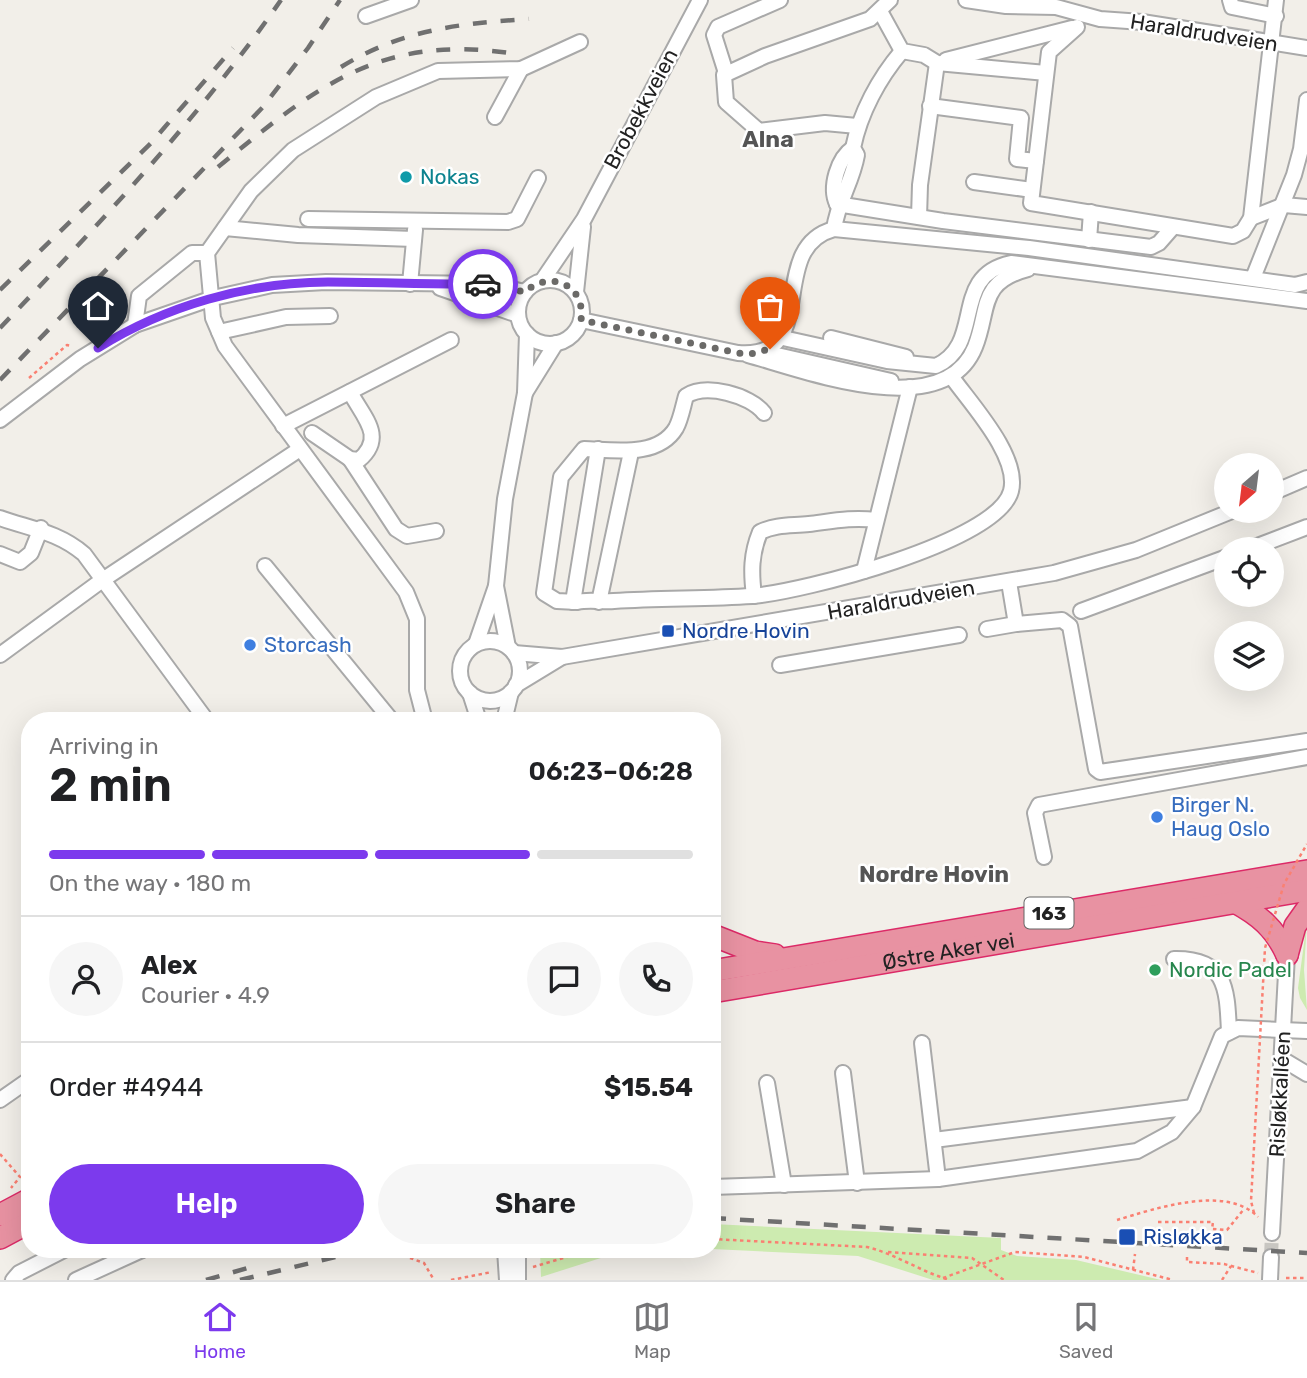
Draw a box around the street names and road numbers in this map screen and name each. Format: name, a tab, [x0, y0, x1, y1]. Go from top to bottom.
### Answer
street label: Haraldrudveien	[1128, 8, 1280, 57]
street label: Brobekkveien	[598, 44, 683, 173]
street label: Haraldrudveien	[825, 574, 977, 625]
road number: 163	[1024, 897, 1074, 928]
street label: Østre Aker vei	[880, 927, 1016, 975]
street label: Risløkkalléen	[1264, 1030, 1295, 1158]

